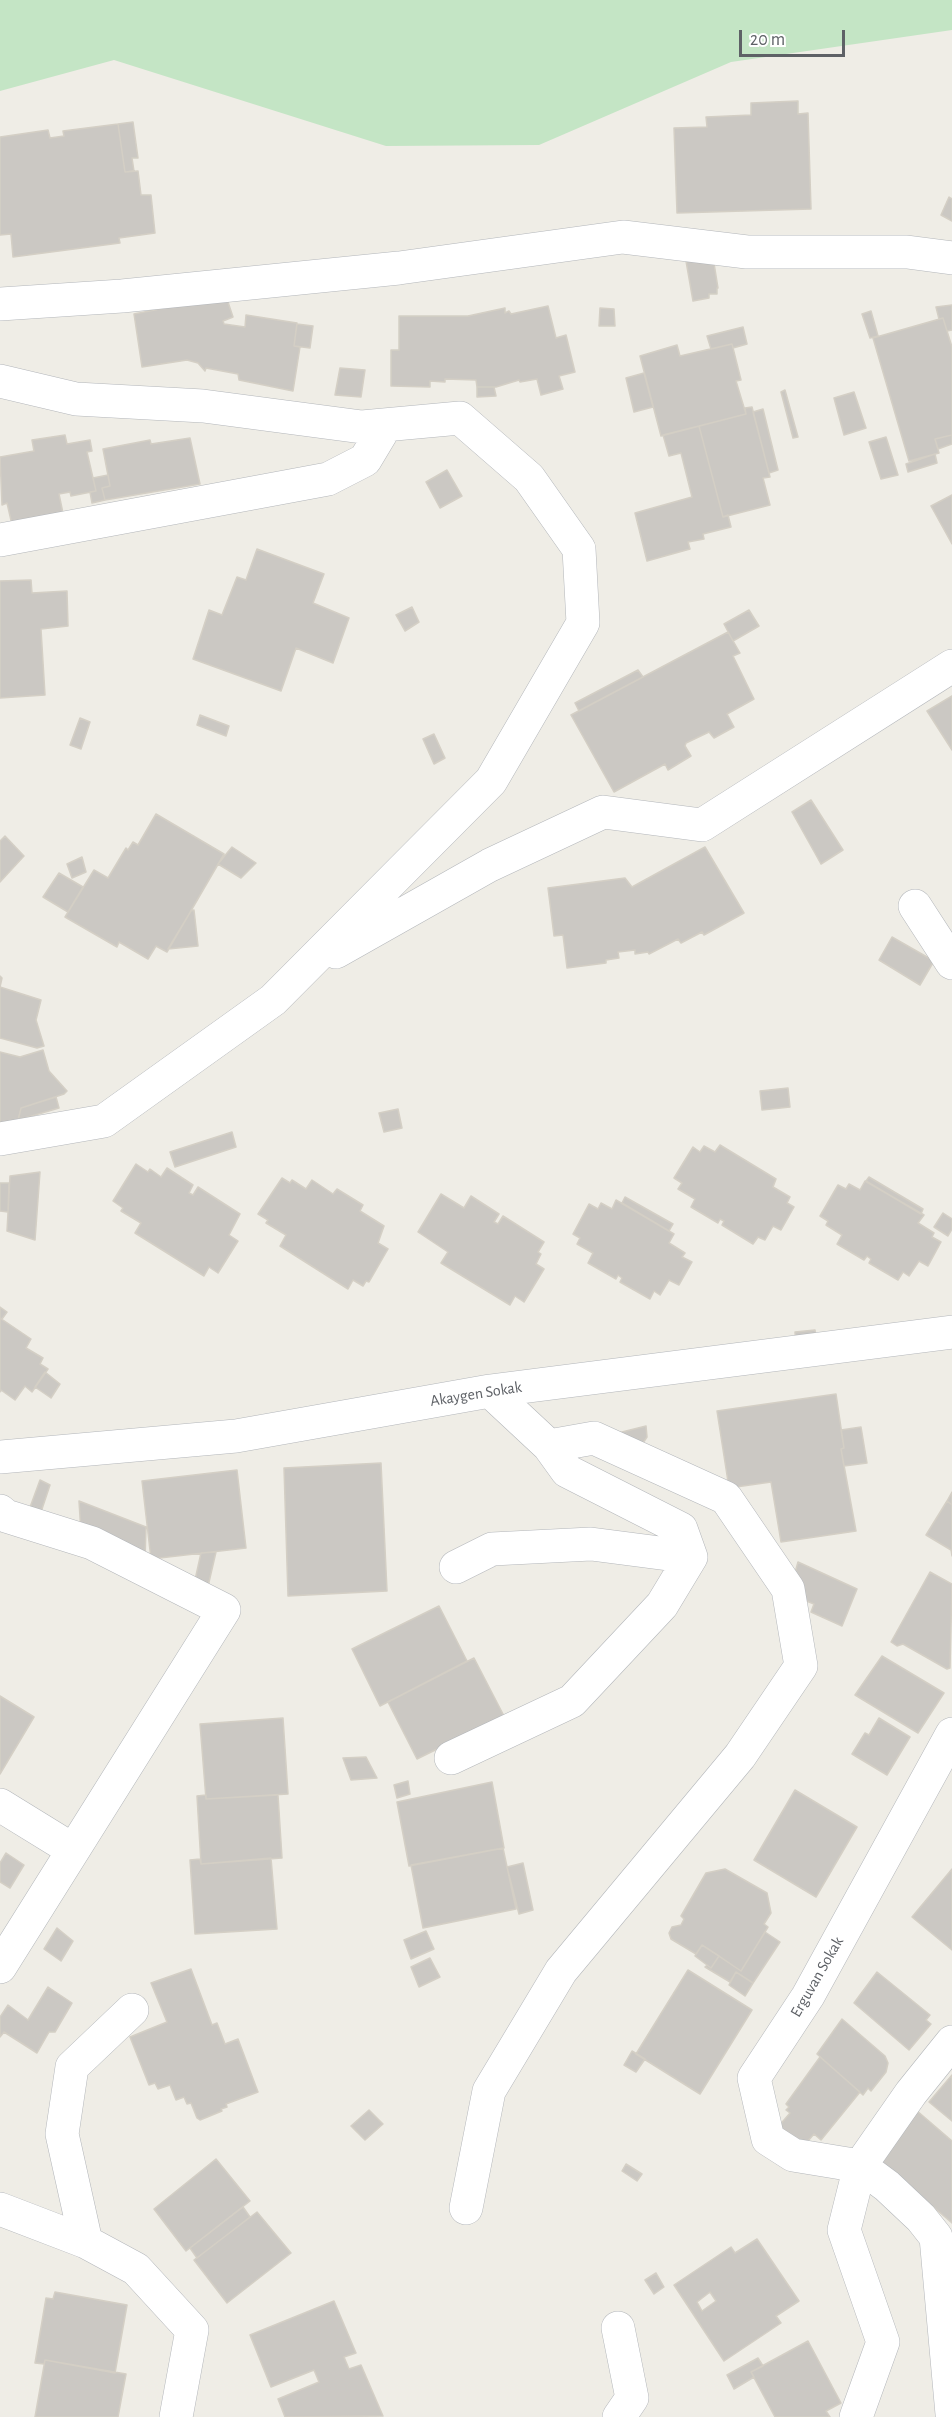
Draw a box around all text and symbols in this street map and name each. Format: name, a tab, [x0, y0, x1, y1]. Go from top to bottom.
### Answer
scale bar	[742, 18, 848, 56]
text: 20 m	[750, 31, 785, 49]
street label: Akaygen Sokak	[429, 1377, 523, 1411]
street label: Erguvan Sokak	[786, 1933, 848, 2021]

